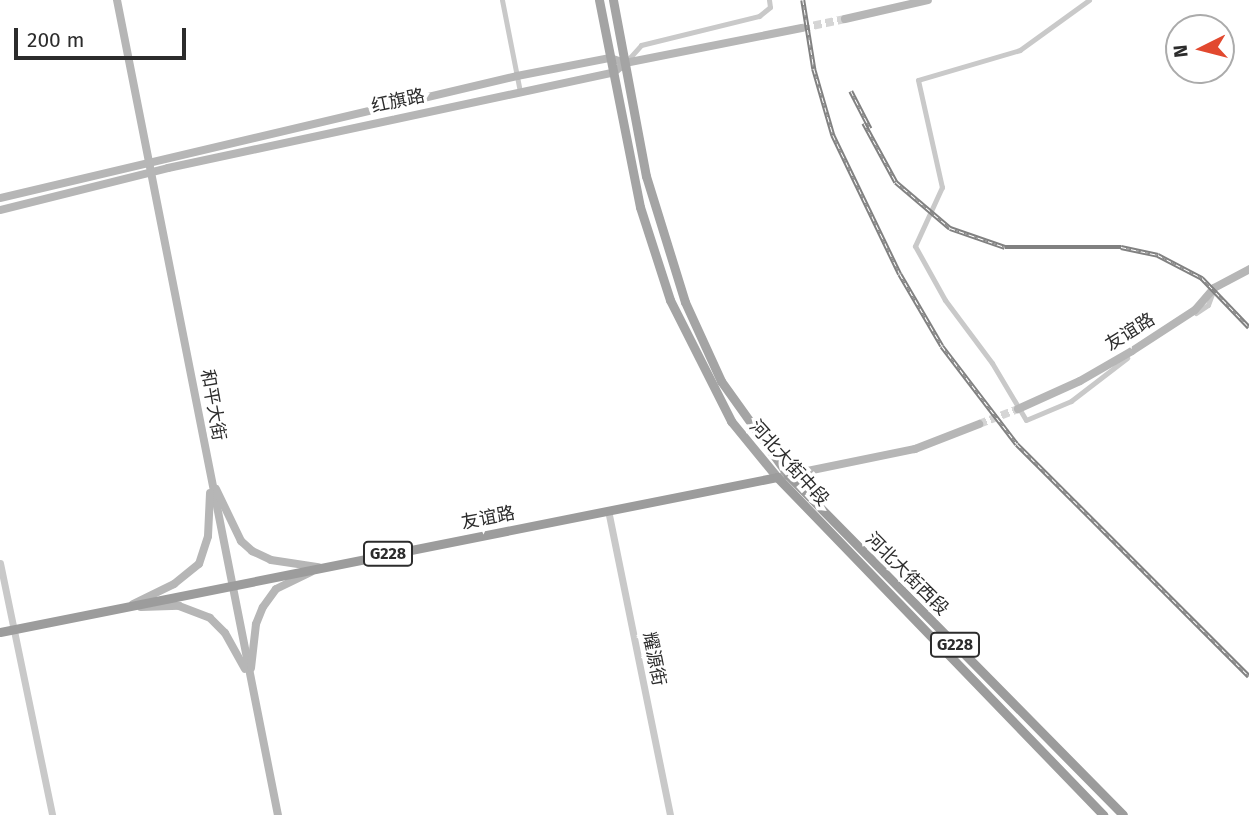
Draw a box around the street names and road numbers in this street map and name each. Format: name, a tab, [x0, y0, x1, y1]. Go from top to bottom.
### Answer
street label: 红旗路	[369, 85, 427, 117]
street label: 友谊路	[1101, 309, 1159, 355]
street label: 和平大街	[196, 368, 230, 442]
street label: 河北大街中段	[745, 416, 833, 510]
street label: 友谊路	[459, 502, 517, 534]
street label: 河北大街西段	[861, 528, 953, 620]
road number: G228	[362, 541, 414, 566]
street label: 耀源街	[638, 630, 670, 688]
road number: G228	[929, 632, 981, 658]

